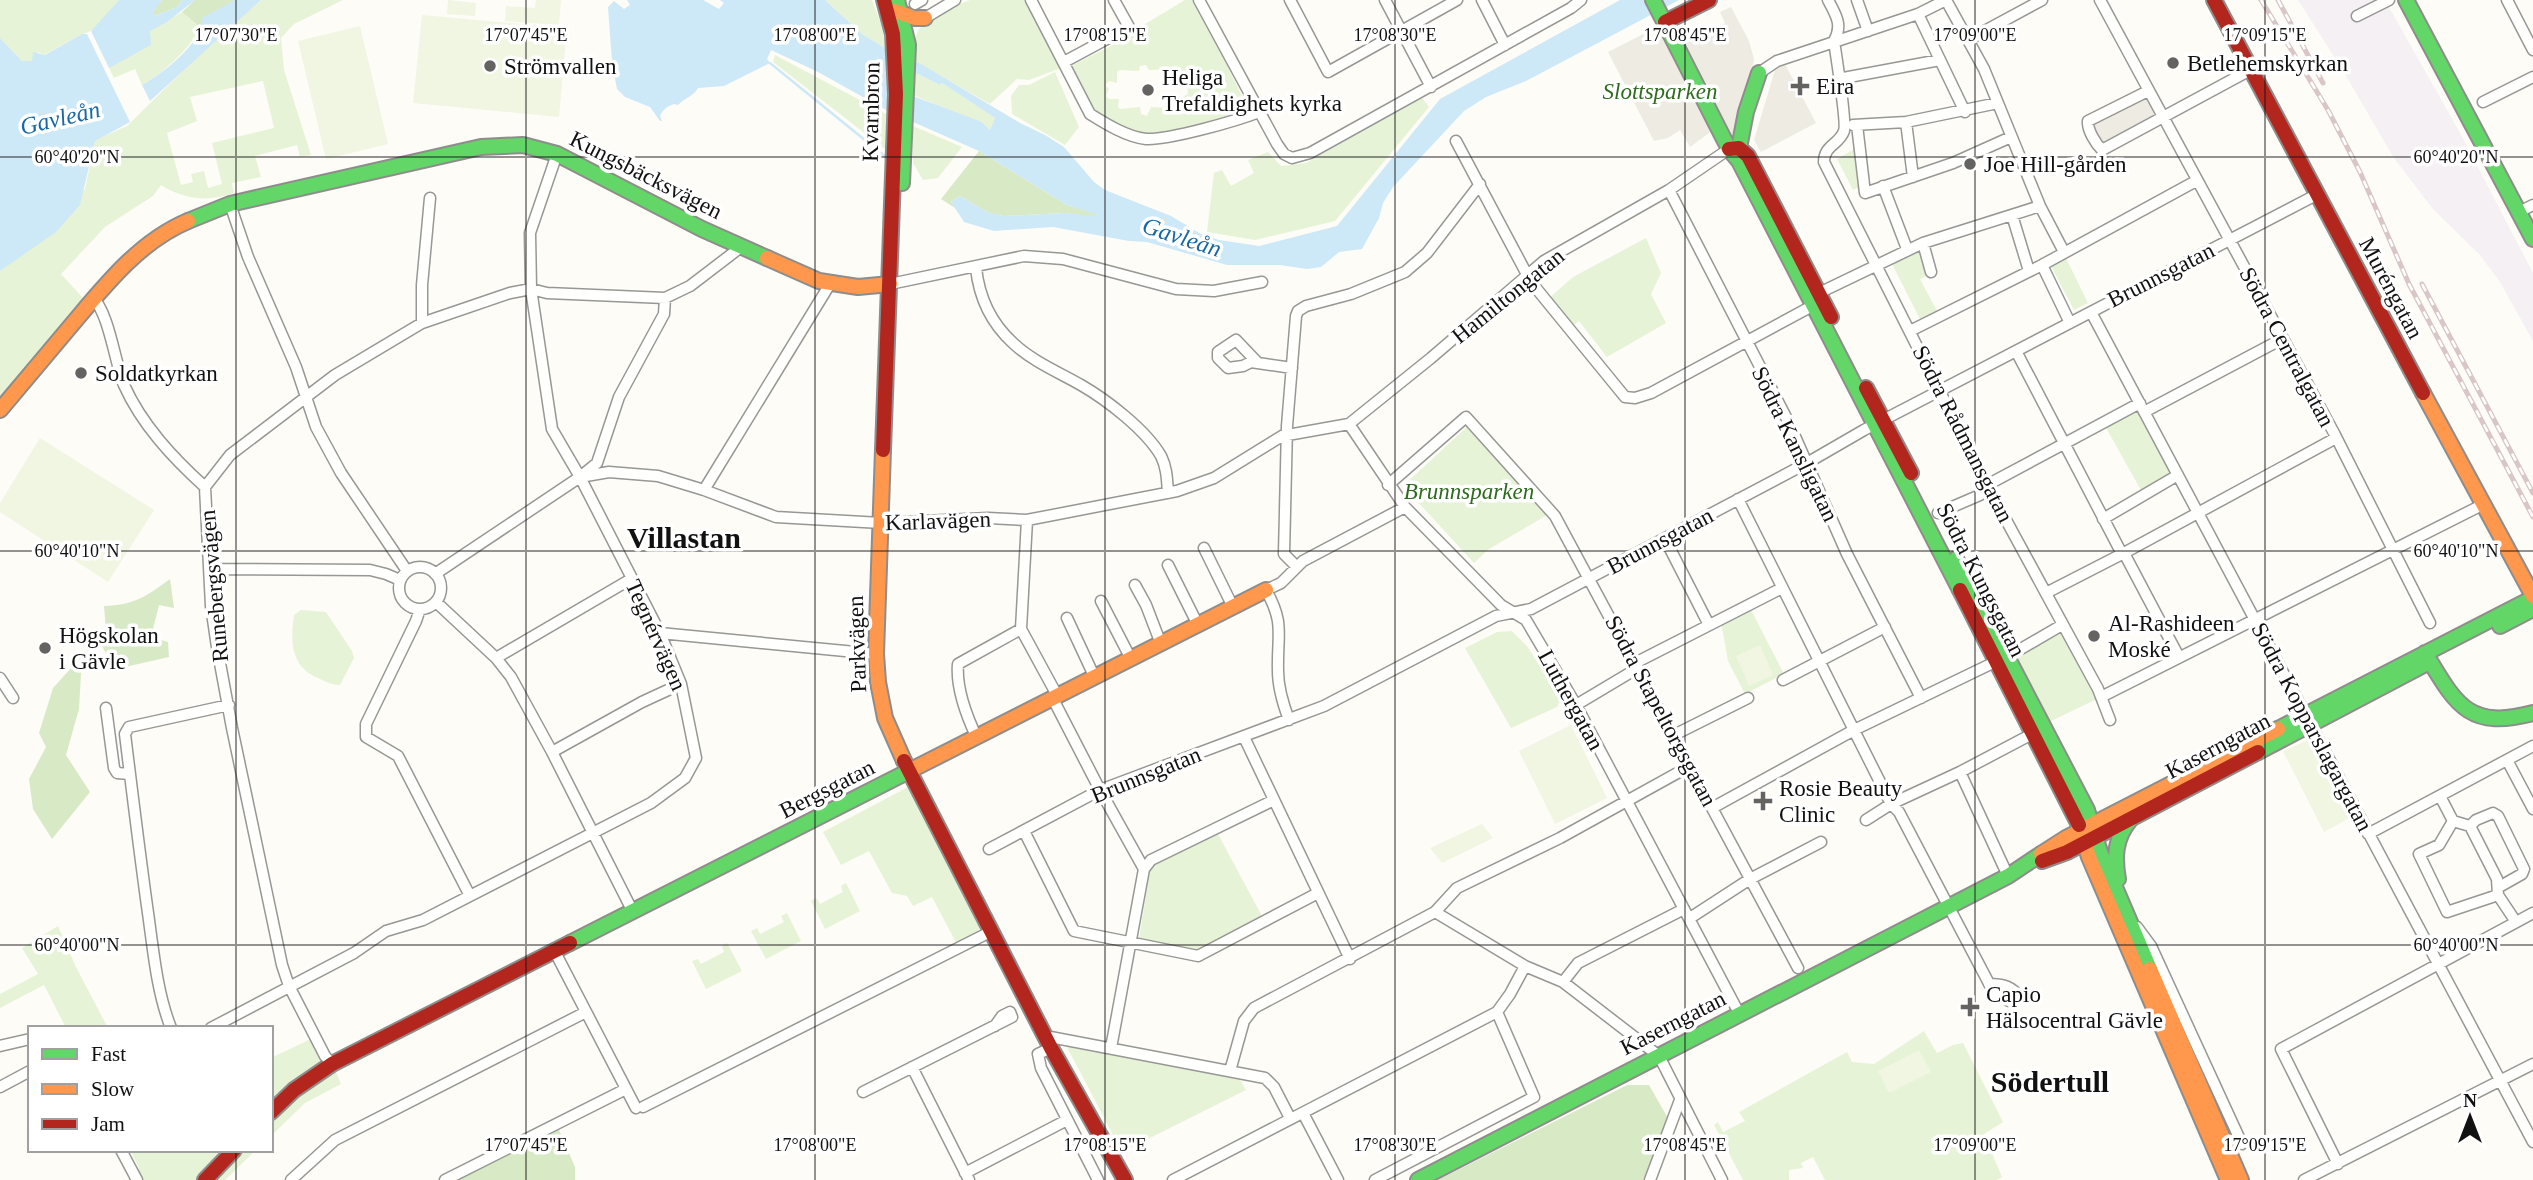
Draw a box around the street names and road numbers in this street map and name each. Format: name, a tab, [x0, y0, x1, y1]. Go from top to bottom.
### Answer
street label: Kvarnbron	[858, 61, 884, 162]
street label: Kungsbäcksvägen	[566, 126, 727, 224]
street label: Muréngatan	[2354, 233, 2428, 343]
street label: Brunnsgatan	[2104, 237, 2219, 313]
street label: Hamiltongatan	[1447, 243, 1569, 349]
street label: Södra Centralgatan	[2234, 263, 2340, 431]
street label: Södra Rådmansgatan	[1908, 342, 2019, 527]
street label: Södra Kansligatan	[1747, 362, 1844, 526]
street label: Södra Kungsgatan	[1931, 499, 2031, 662]
street label: Brunnsgatan	[1603, 502, 1718, 579]
street label: Karlavägen	[885, 507, 992, 535]
street label: Runebergsvägen	[195, 508, 233, 663]
street label: Tegnérvägen	[620, 576, 692, 695]
street label: Parkvägen	[843, 595, 871, 693]
street label: Södra Stapeltorgsgatan	[1600, 611, 1722, 811]
street label: Södra Kopparslagargatan	[2246, 618, 2378, 836]
street label: Luthergatan	[1533, 646, 1609, 755]
street label: Kaserngatan	[2161, 708, 2275, 784]
street label: Brunnsgatan	[1087, 741, 1205, 808]
street label: Bergsgatan	[775, 754, 879, 824]
street label: Kaserngatan	[1616, 986, 1730, 1060]

